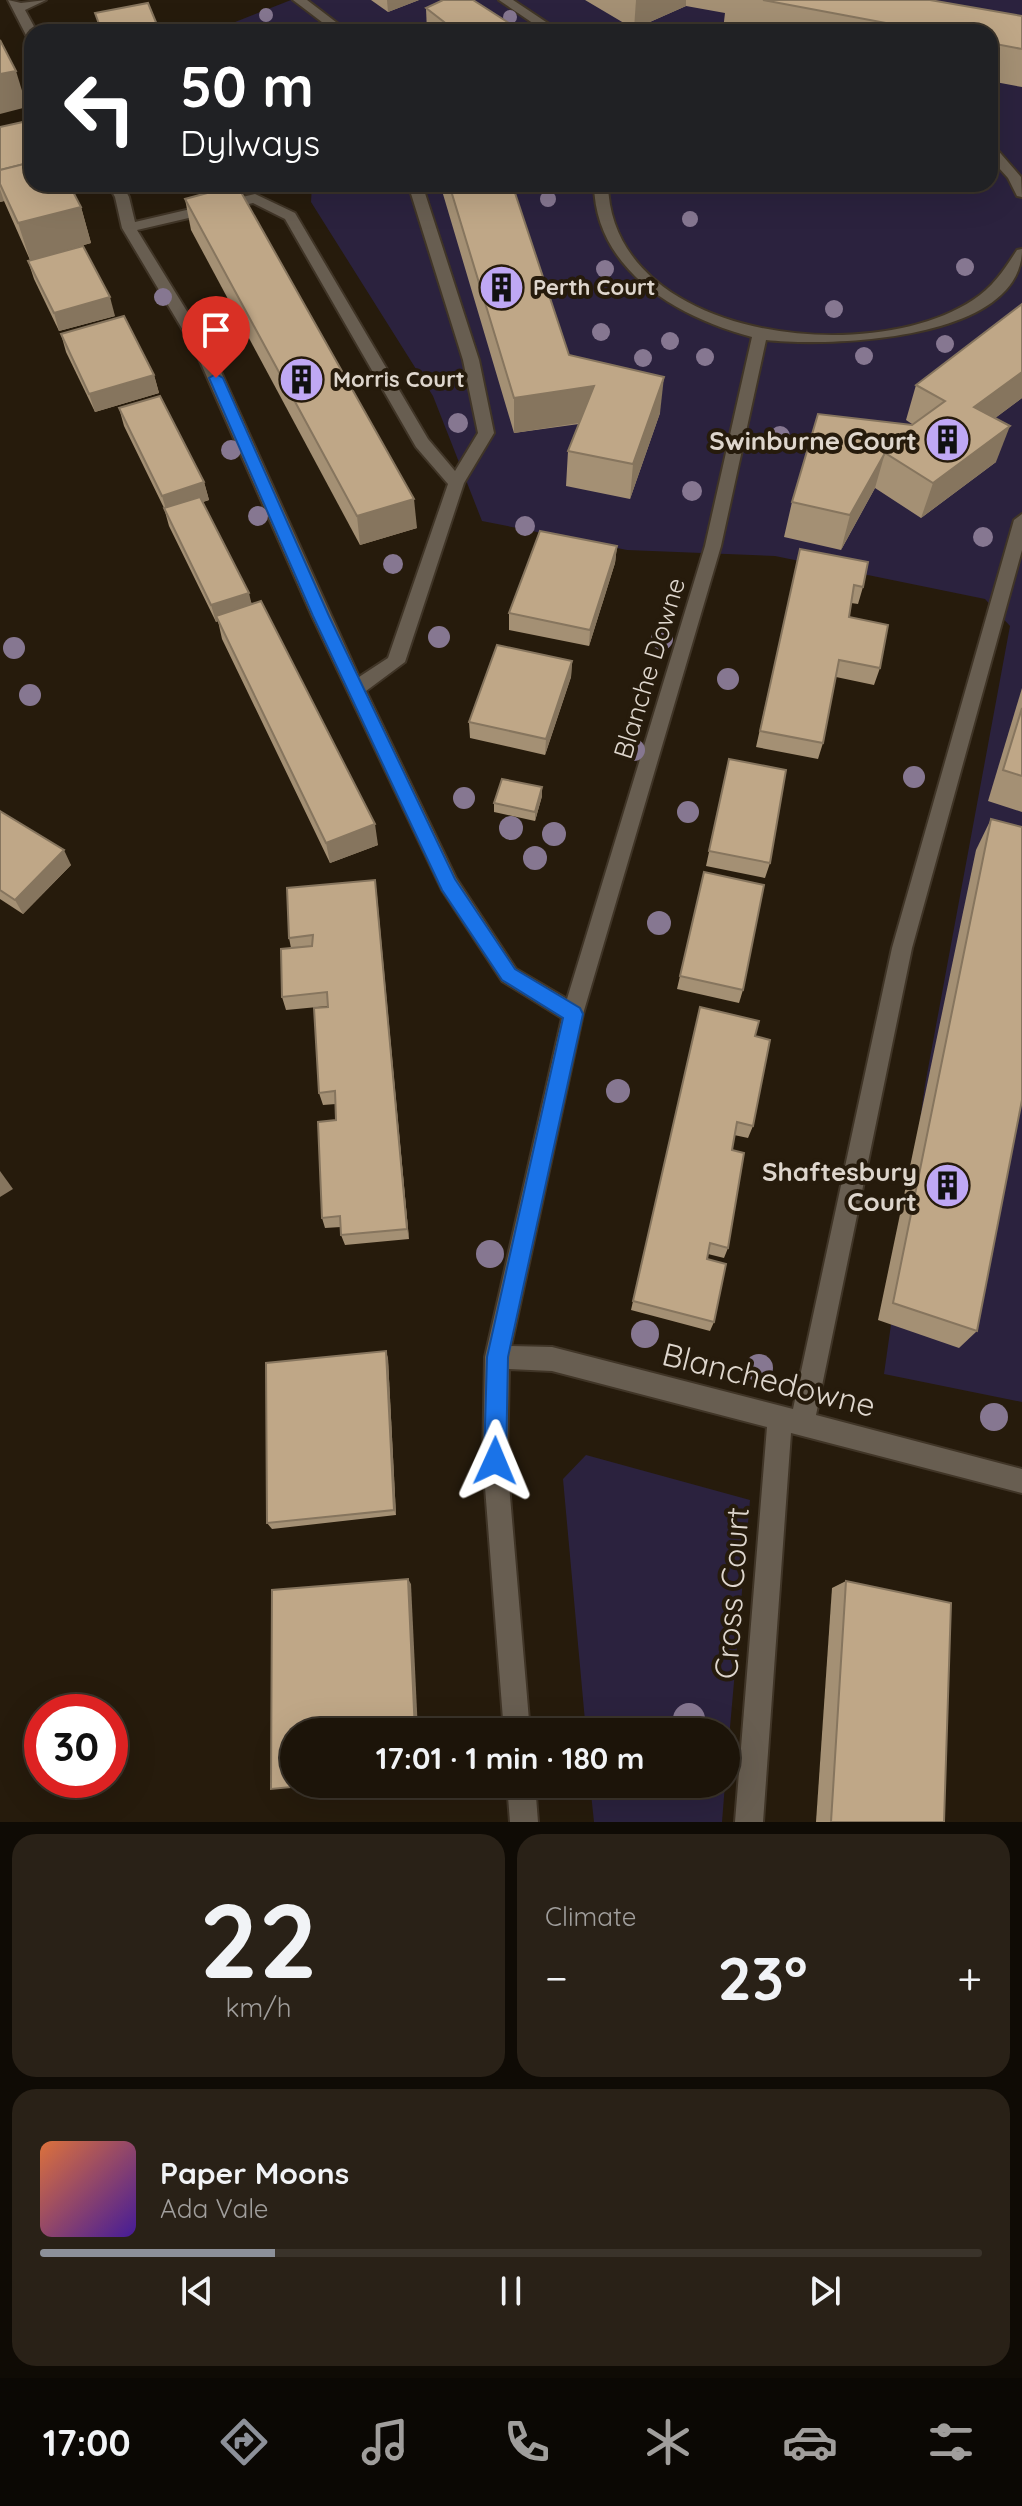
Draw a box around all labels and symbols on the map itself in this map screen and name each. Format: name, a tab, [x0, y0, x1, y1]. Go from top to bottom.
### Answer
building icon: Perth Court	[478, 263, 526, 311]
place label: Perth Court	[533, 273, 656, 301]
pin	[182, 296, 250, 378]
building icon: Morris Court	[278, 355, 326, 403]
place label: Morris Court	[333, 365, 465, 393]
building icon: Swinburne Court	[924, 416, 972, 464]
place label: Swinburne Court	[709, 424, 917, 457]
street label: Blanche Downe	[606, 574, 692, 762]
place label: Shaftesbury Court	[762, 1155, 917, 1218]
building icon: Shaftesbury Court	[924, 1162, 972, 1210]
street label: Blanchedowne	[658, 1333, 880, 1425]
position arrow	[453, 1419, 537, 1503]
street label: Cross Court	[705, 1506, 757, 1680]
speed limit sign: 30	[24, 1694, 128, 1798]

